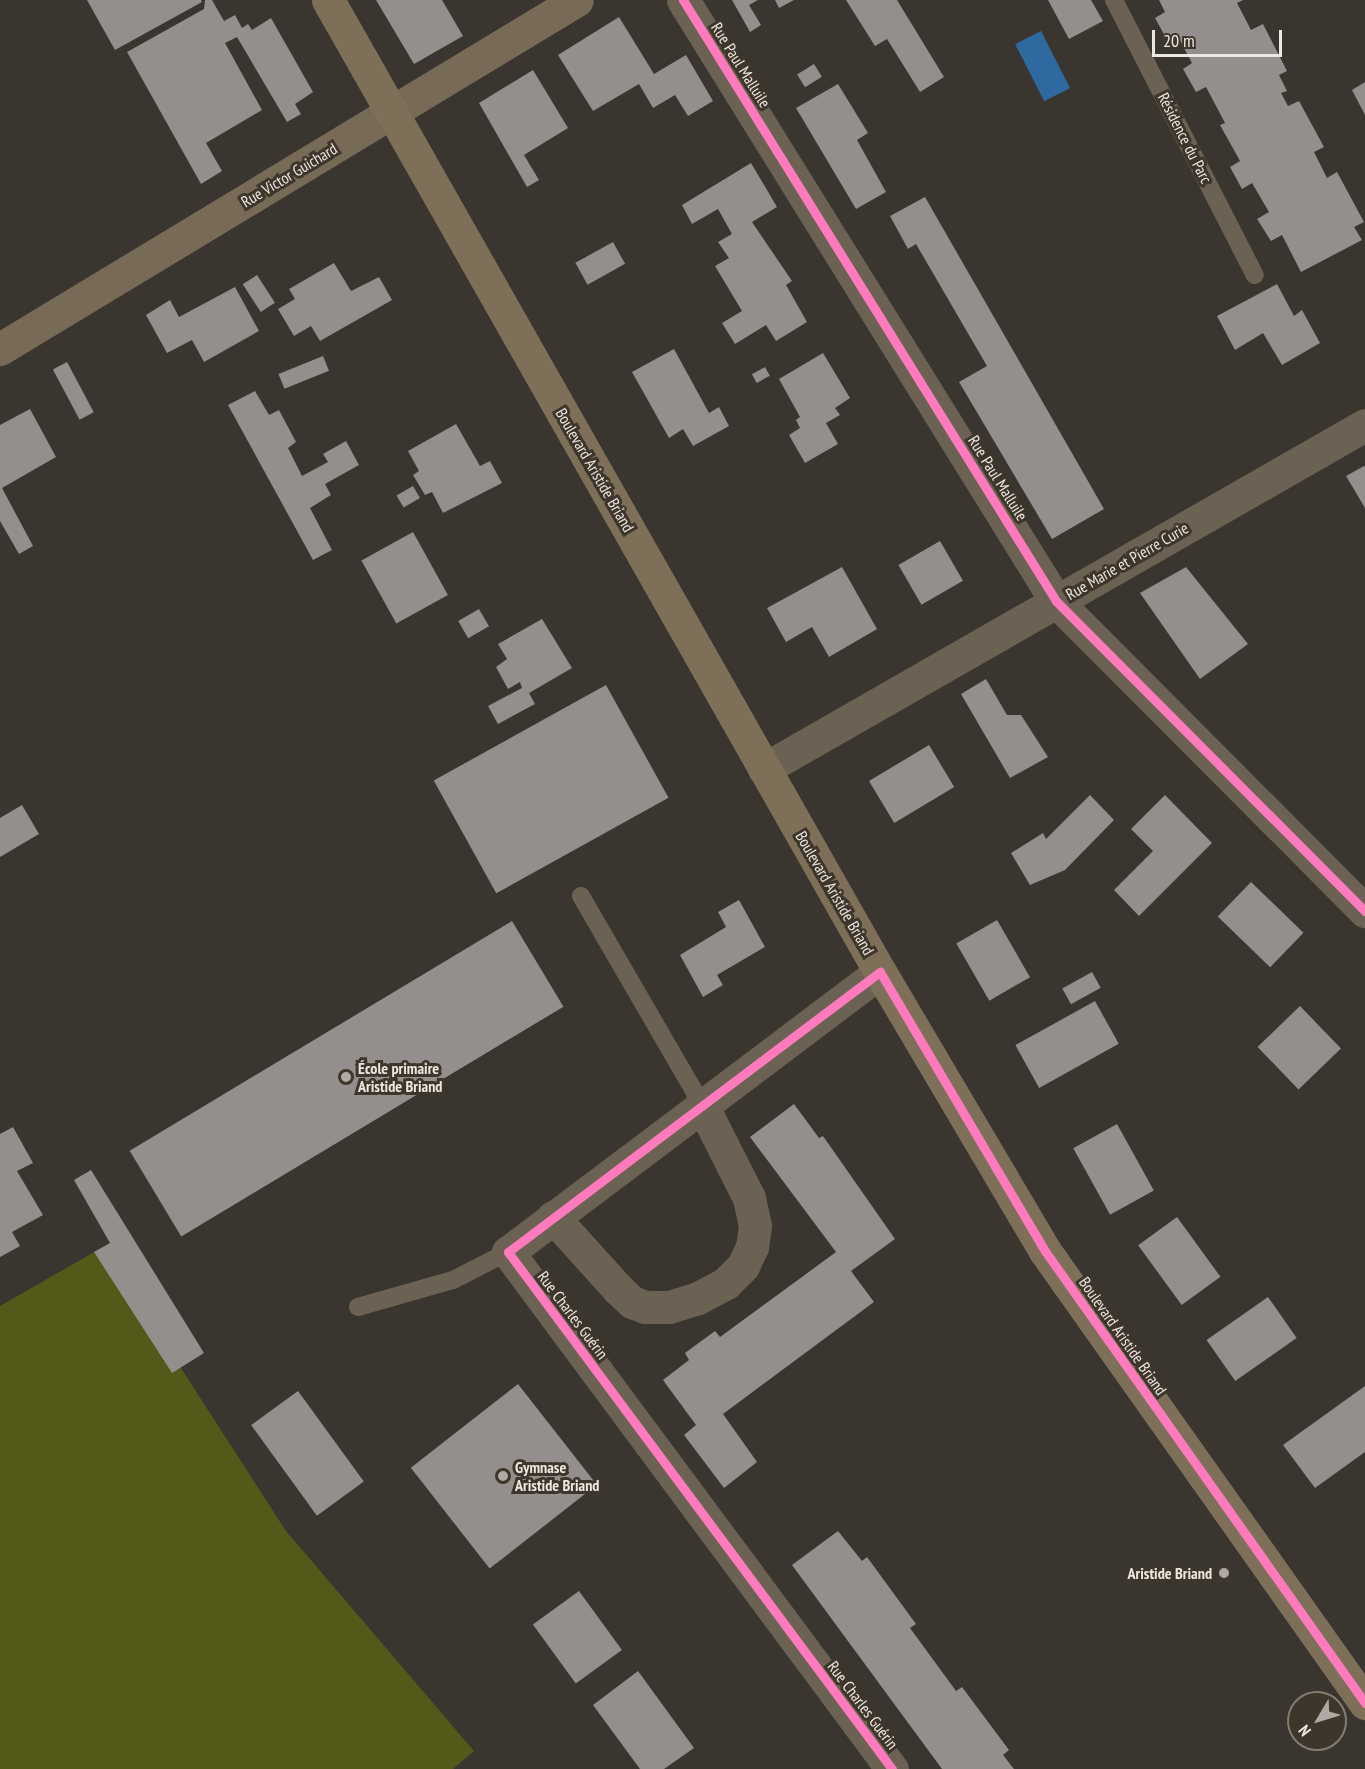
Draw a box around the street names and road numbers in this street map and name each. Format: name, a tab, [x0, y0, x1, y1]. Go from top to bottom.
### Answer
street label: Rue Paul Malluile	[707, 19, 775, 111]
street label: Résidence du Parc	[1154, 90, 1216, 186]
street label: Rue Victor Guichard	[237, 139, 341, 211]
street label: Boulevard Aristide Briand	[552, 405, 638, 535]
street label: Rue Paul Malluile	[964, 432, 1032, 524]
street label: Rue Marie et Pierre Curie	[1062, 518, 1192, 604]
street label: Boulevard Aristide Briand	[792, 828, 878, 958]
street label: Rue Charles Guérin	[534, 1267, 612, 1363]
street label: Boulevard Aristide Briand	[1075, 1273, 1171, 1399]
street label: Rue Charles Guérin	[824, 1657, 902, 1753]

